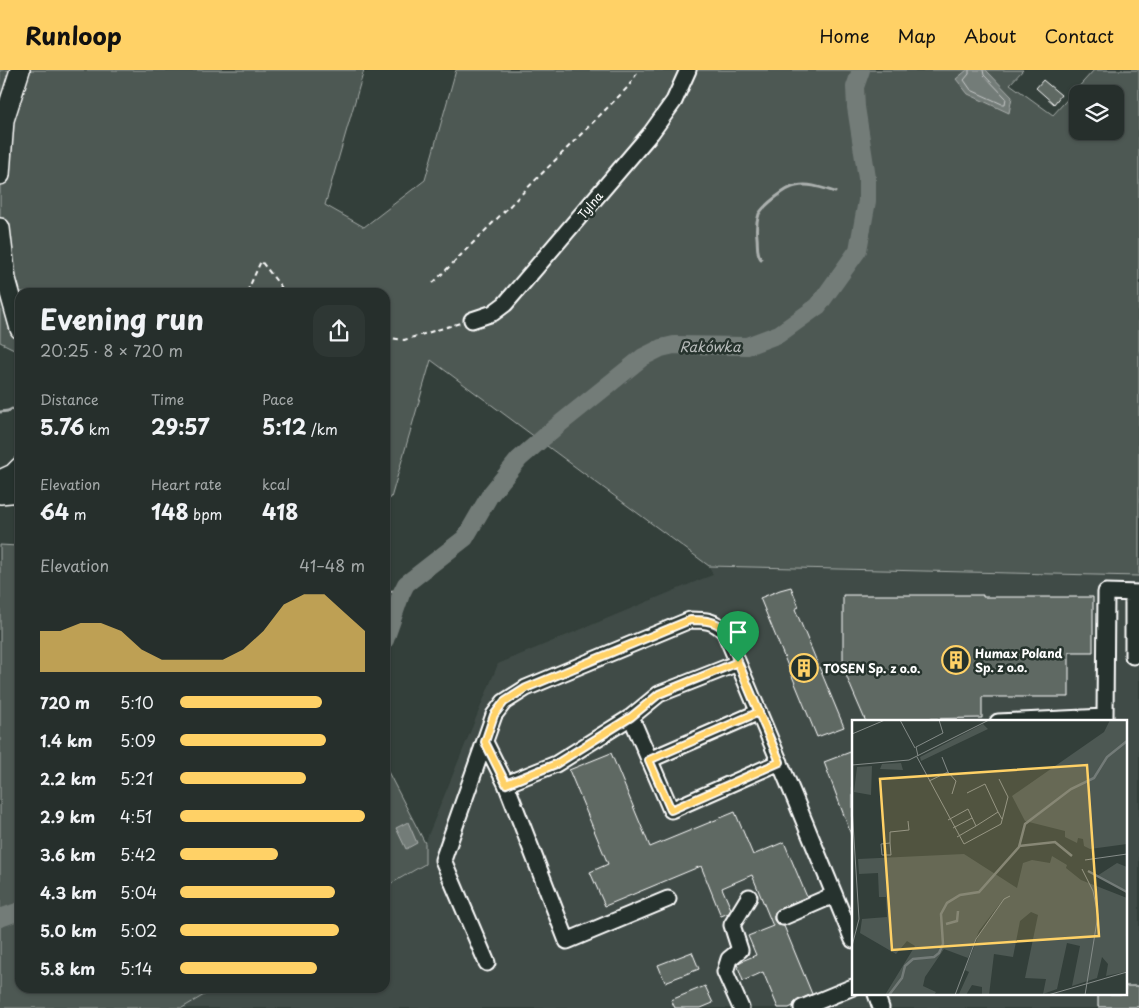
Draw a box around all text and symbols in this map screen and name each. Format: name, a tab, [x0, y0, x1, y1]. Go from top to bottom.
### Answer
text: Runloop	[25, 17, 122, 53]
text: Home	[819, 22, 869, 49]
text: Map	[897, 22, 936, 49]
text: About	[964, 22, 1016, 49]
text: Contact	[1044, 22, 1114, 49]
map controls	[1069, 85, 1124, 140]
button: layers	[1069, 85, 1124, 140]
street label: Tylna	[573, 187, 607, 223]
text: Evening run	[40, 297, 204, 340]
button: share	[313, 305, 365, 357]
water label: Rakówka	[679, 336, 742, 357]
text: 20:25 · 8 × 720 m	[40, 338, 183, 362]
text: Distance	[40, 389, 99, 410]
text: Time	[151, 389, 184, 410]
text: Pace	[262, 389, 294, 410]
text: 5.76	[40, 410, 84, 442]
text: 29:57	[151, 410, 210, 442]
text: 5:12	[262, 410, 306, 442]
text: km	[84, 419, 110, 440]
text: /km	[306, 419, 338, 440]
text: Elevation	[40, 474, 100, 495]
text: Heart rate	[151, 474, 222, 495]
text: kcal	[262, 474, 290, 495]
text: 64	[40, 495, 69, 527]
text: 148	[151, 495, 189, 527]
text: 418	[262, 495, 298, 527]
text: m	[69, 504, 86, 525]
text: bpm	[189, 504, 222, 525]
text: Elevation	[40, 553, 109, 577]
text: 41–48 m	[299, 553, 365, 577]
pin	[717, 611, 759, 662]
icon: arrive	[724, 618, 752, 646]
place label: Humax Poland Sp. z o.o.	[975, 644, 1063, 676]
building icon: Humax Poland Sp. z o.o.	[941, 645, 971, 675]
building icon: TOSEN Sp. z o.o.	[789, 653, 819, 683]
place label: TOSEN Sp. z o.o.	[823, 659, 920, 677]
text: 720 m	[40, 690, 90, 714]
text: 5:10	[120, 690, 154, 714]
inset map	[852, 720, 1126, 996]
text: 1.4 km	[40, 728, 92, 752]
text: 5:09	[120, 728, 156, 752]
text: 2.2 km	[40, 766, 96, 790]
text: 5:21	[120, 766, 153, 790]
text: 2.9 km	[40, 804, 95, 828]
text: 4:51	[120, 804, 152, 828]
text: 3.6 km	[40, 842, 96, 866]
text: 5:42	[120, 842, 156, 866]
text: 4.3 km	[40, 880, 97, 904]
text: 5:04	[120, 880, 157, 904]
text: 5.0 km	[40, 918, 97, 942]
text: 5:02	[120, 918, 157, 942]
text: 5.8 km	[40, 956, 95, 980]
text: 5:14	[120, 956, 153, 980]

